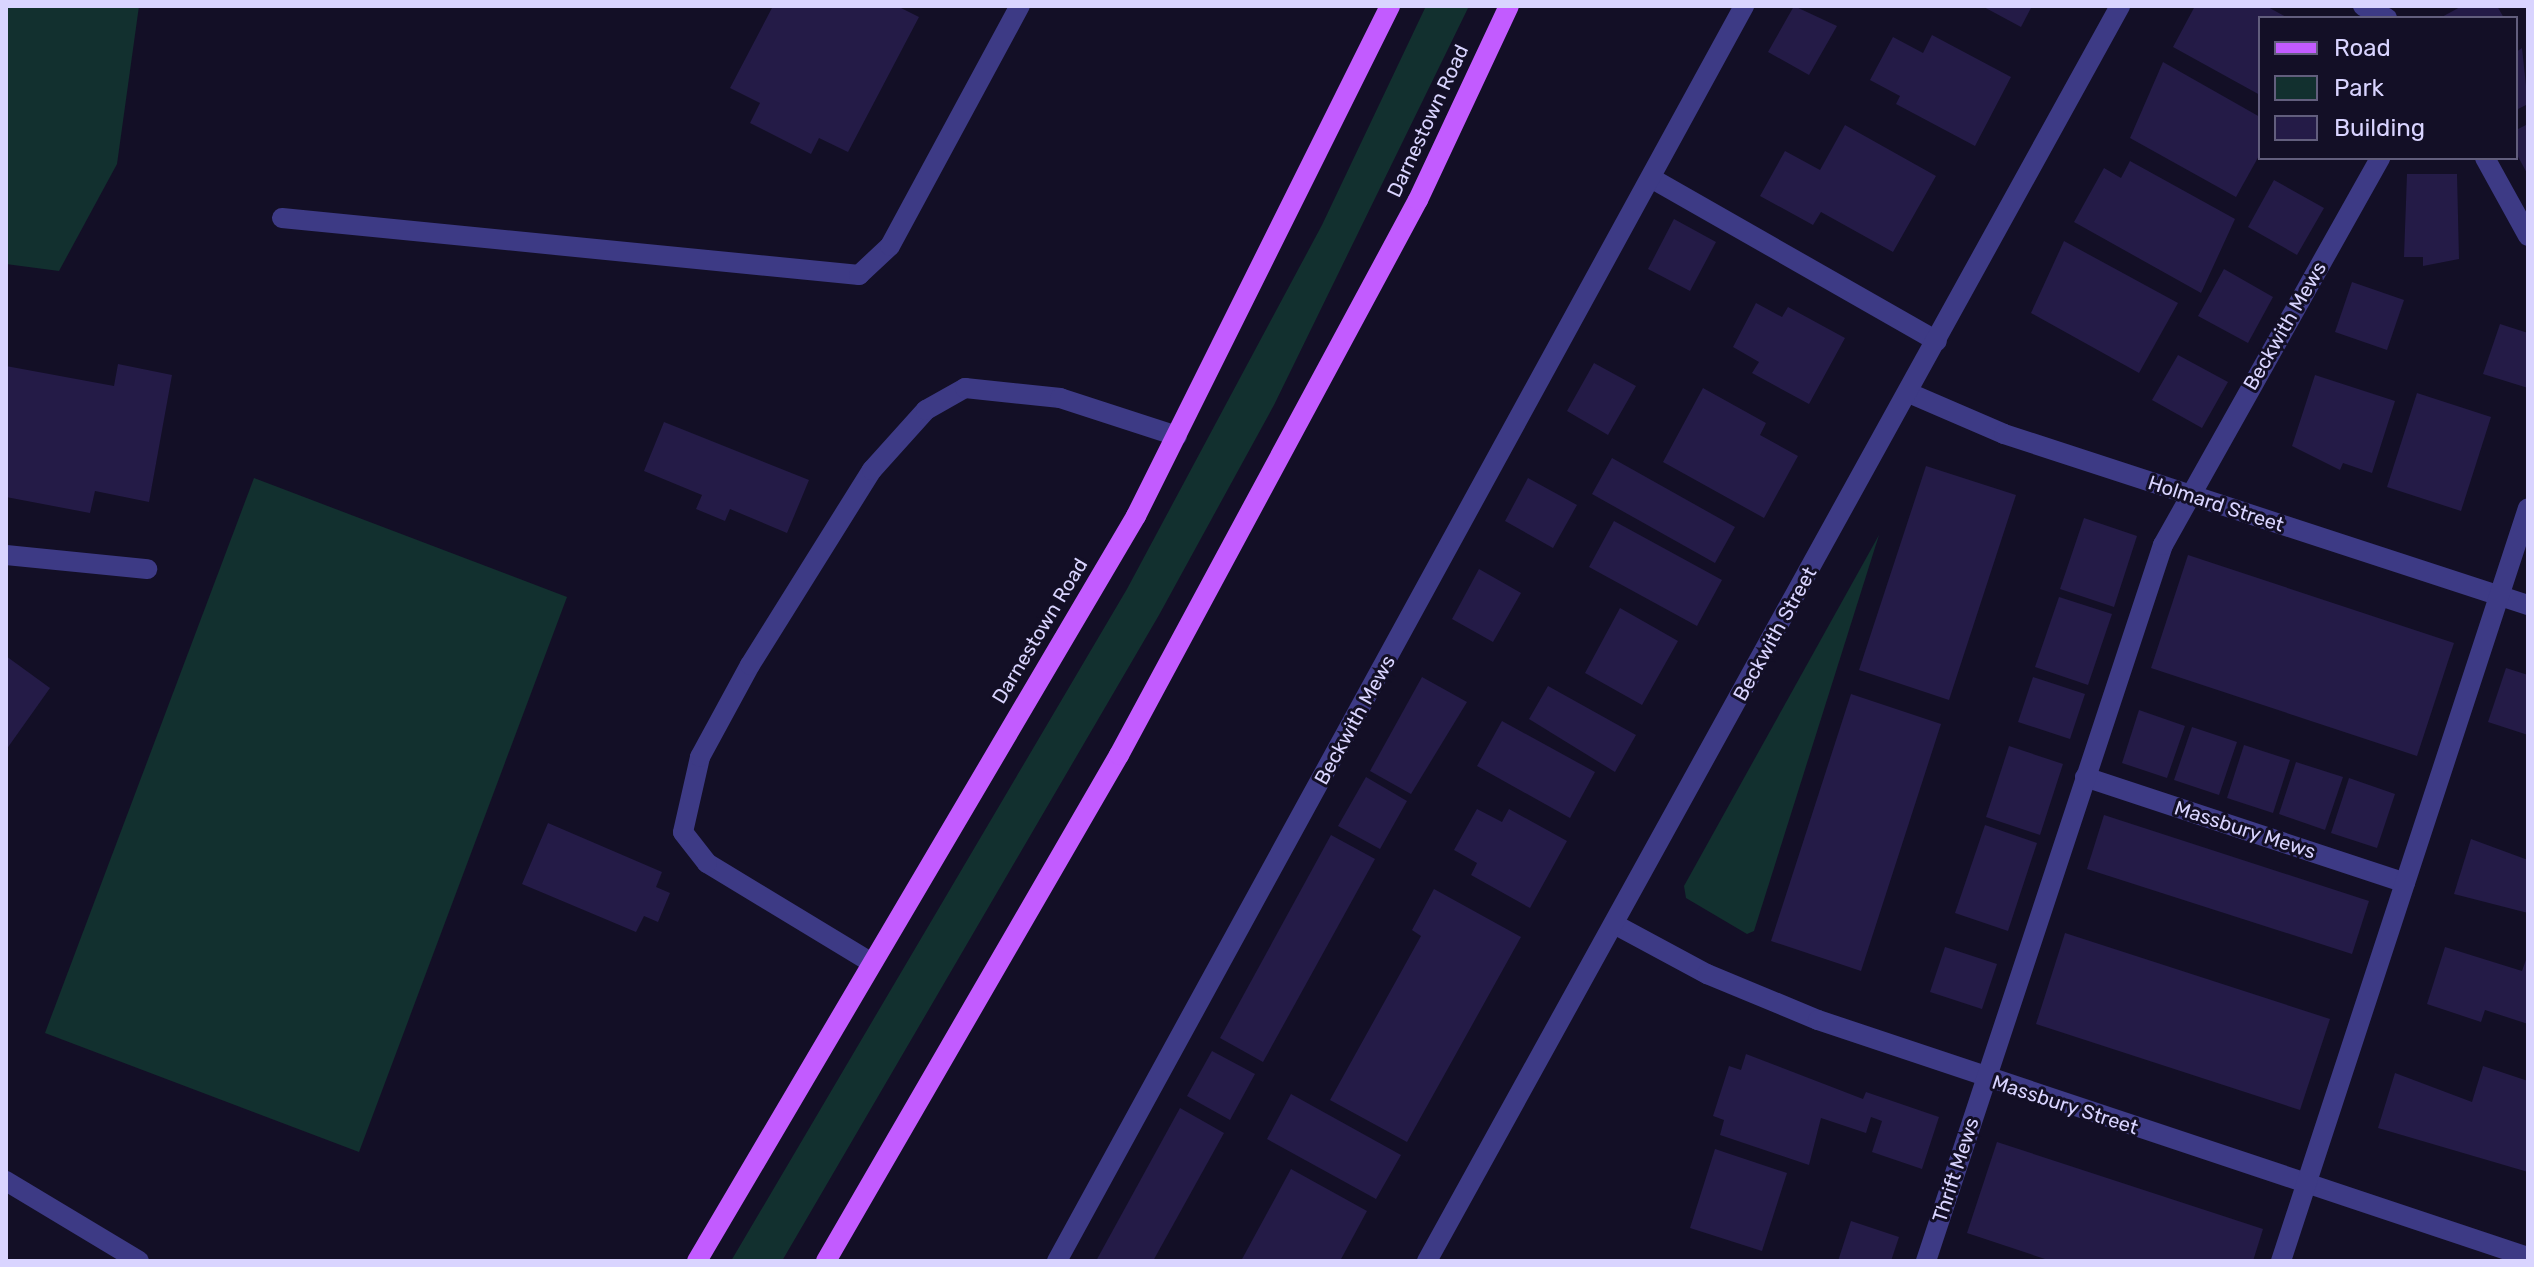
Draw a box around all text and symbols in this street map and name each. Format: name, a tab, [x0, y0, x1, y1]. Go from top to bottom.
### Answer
legend	[2258, 16, 2518, 160]
text: Road	[2334, 34, 2391, 62]
street label: Darnestown Road	[1382, 41, 1474, 201]
text: Park	[2334, 74, 2384, 102]
text: Building	[2334, 114, 2425, 142]
street label: Beckwith Mews	[2238, 257, 2332, 395]
street label: Holmard Street	[2145, 471, 2287, 537]
street label: Darnestown Road	[987, 554, 1093, 708]
street label: Beckwith Street	[1728, 563, 1822, 705]
street label: Beckwith Mews	[1309, 651, 1401, 789]
street label: Massbury Mews	[2171, 796, 2319, 864]
street label: Massbury Street	[1989, 1070, 2141, 1140]
street label: Thrift Mews	[1928, 1114, 1984, 1226]

